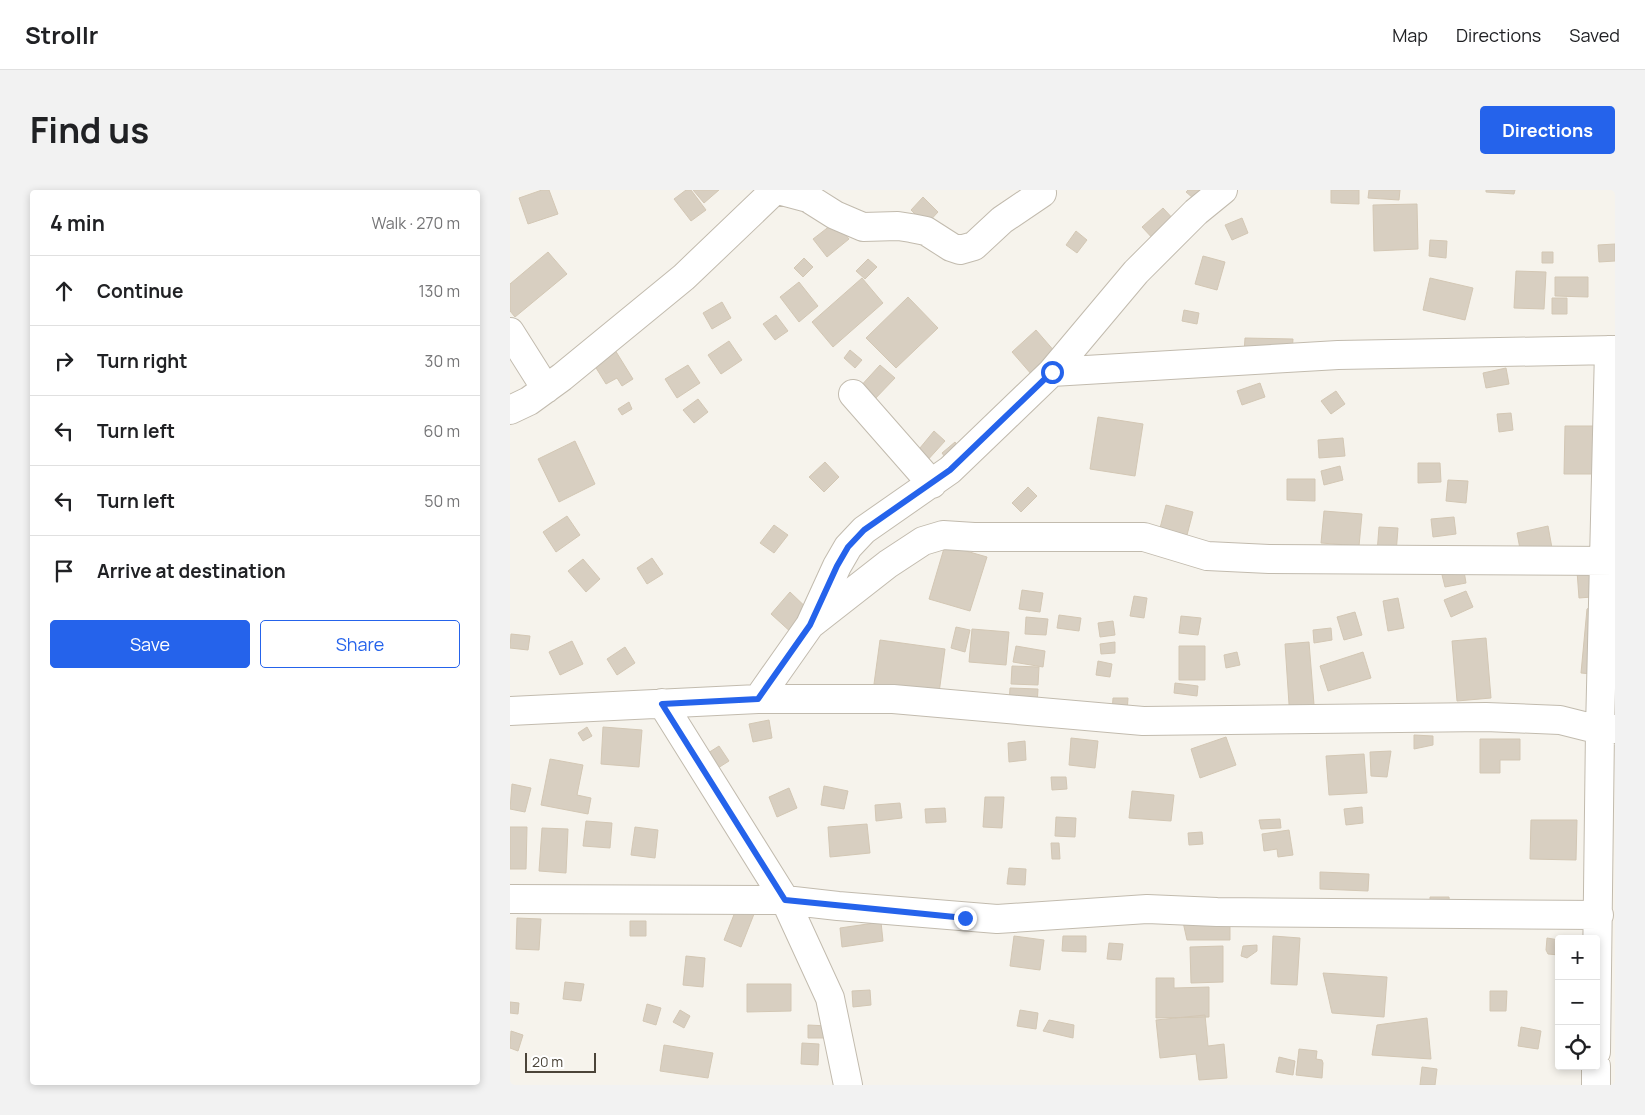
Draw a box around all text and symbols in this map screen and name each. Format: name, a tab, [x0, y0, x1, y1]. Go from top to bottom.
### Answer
text: Strollr	[25, 18, 98, 51]
text: Map	[1392, 23, 1428, 47]
text: Directions	[1456, 23, 1541, 47]
text: Saved	[1569, 23, 1620, 47]
text: Find us	[30, 106, 149, 154]
button: Directions	[1480, 106, 1615, 154]
text: 4 min	[50, 209, 105, 237]
text: Walk · 270 m	[371, 212, 460, 234]
icon: ahead	[50, 277, 78, 305]
text: Continue	[97, 278, 183, 304]
text: 130 m	[418, 280, 460, 302]
icon: right	[50, 347, 78, 375]
text: Turn right	[97, 348, 187, 374]
text: 30 m	[425, 350, 460, 372]
route start	[1041, 361, 1064, 384]
icon: left	[50, 417, 78, 445]
text: Turn left	[97, 418, 175, 444]
text: 60 m	[424, 420, 460, 442]
icon: left	[50, 487, 78, 515]
text: Turn left	[97, 488, 175, 514]
text: 50 m	[424, 490, 460, 512]
icon: arrive	[50, 557, 78, 585]
text: Arrive at destination	[97, 558, 286, 584]
button: Save	[50, 620, 250, 668]
button: Share	[260, 620, 460, 668]
route end	[954, 907, 977, 930]
map controls	[1555, 935, 1600, 1070]
button: +	[1555, 935, 1600, 980]
button: −	[1555, 980, 1600, 1025]
button: locate	[1555, 1025, 1600, 1070]
scale bar	[525, 1050, 596, 1073]
text: 20 m	[532, 1052, 563, 1071]

